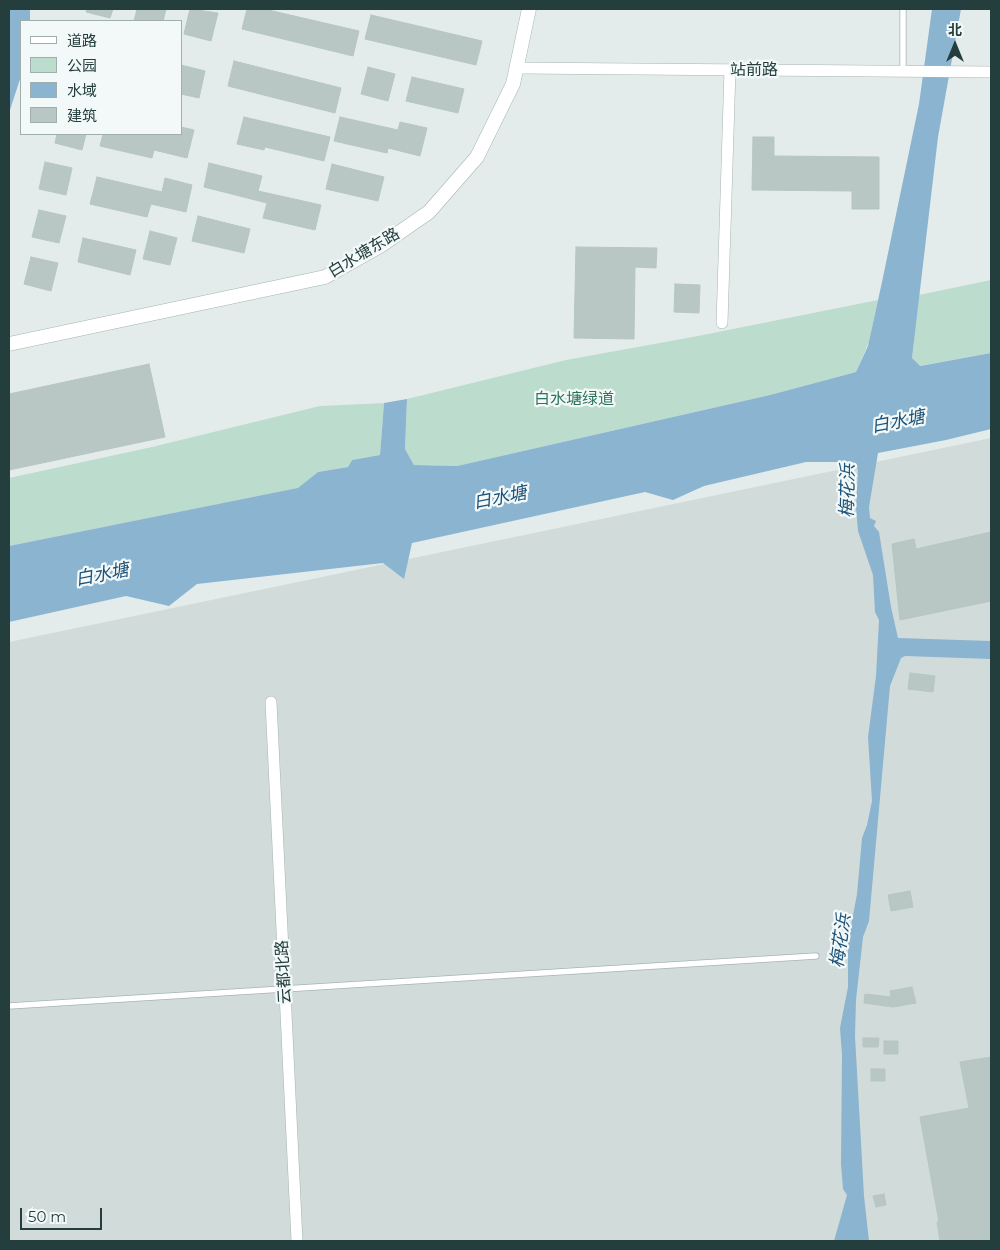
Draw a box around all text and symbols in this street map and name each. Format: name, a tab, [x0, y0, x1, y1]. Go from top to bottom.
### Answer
legend	[20, 20, 182, 135]
north arrow	[930, 20, 980, 70]
text: 北	[948, 21, 962, 39]
text: 道路	[67, 31, 97, 50]
text: 公园	[67, 56, 97, 75]
street label: 站前路	[730, 60, 778, 80]
text: 水域	[67, 81, 97, 100]
text: 建筑	[67, 106, 97, 125]
street label: 白水塘东路	[325, 224, 403, 282]
park label: 白水塘绿道	[534, 389, 614, 409]
water label: 白水塘	[869, 406, 927, 438]
water label: 梅花浜	[837, 464, 859, 518]
water label: 白水塘	[471, 482, 529, 514]
water label: 白水塘	[73, 559, 131, 591]
water label: 梅花浜	[827, 913, 855, 969]
street label: 云都北路	[273, 940, 295, 1004]
scale bar	[22, 1198, 105, 1230]
text: 50 m	[28, 1207, 66, 1226]

